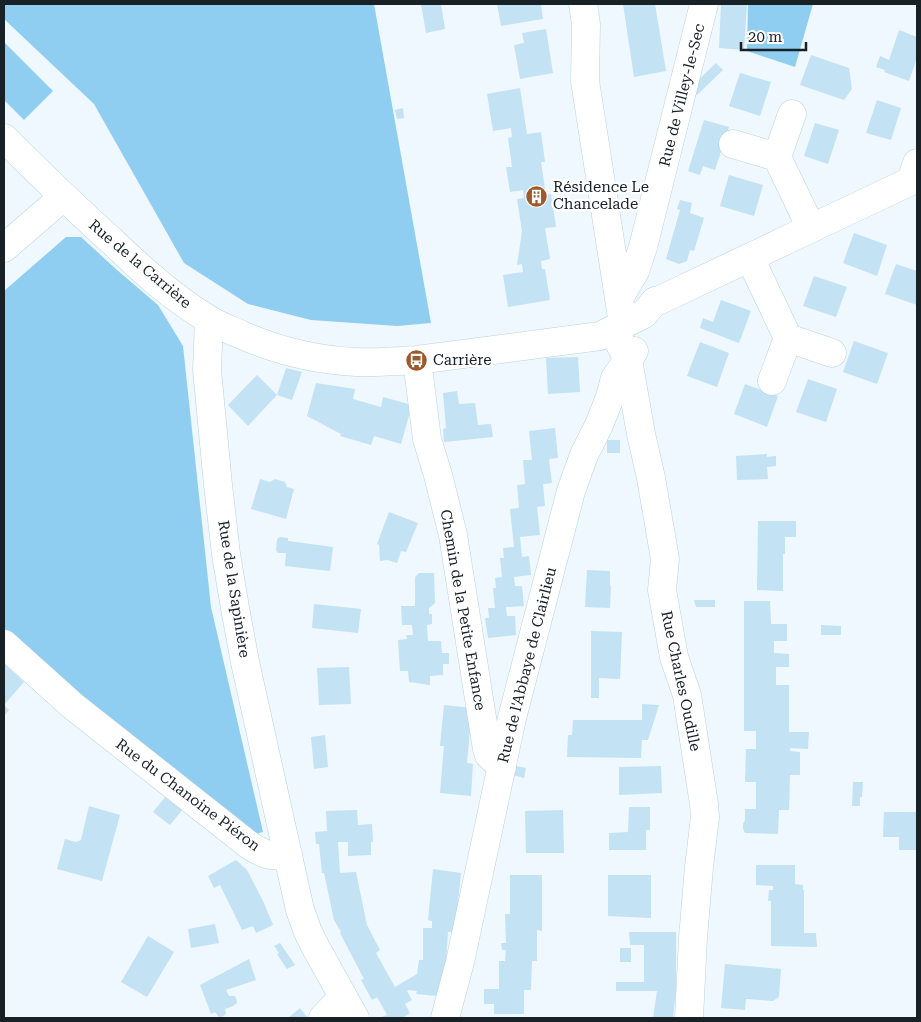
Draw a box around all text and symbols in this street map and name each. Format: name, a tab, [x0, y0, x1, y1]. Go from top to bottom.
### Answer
scale bar	[741, 20, 806, 52]
street label: Rue de Villey-le-Sec	[656, 22, 708, 168]
text: 20 m	[748, 28, 783, 46]
place label: Résidence Le Chancelade	[553, 178, 649, 213]
building icon: Résidence Le Chancelade	[525, 184, 549, 208]
street label: Rue de la Carrière	[85, 216, 195, 312]
bus stop icon: Carrière	[405, 348, 429, 372]
place label: Carrière	[433, 351, 492, 369]
street label: Chemin de la Petite Enfance	[436, 508, 490, 712]
street label: Rue de la Sapinière	[214, 519, 254, 659]
street label: Rue de l'Abbaye de Clairlieu	[494, 565, 560, 765]
street label: Rue Charles Oudille	[657, 609, 705, 753]
street label: Rue du Chanoine Piéron	[112, 735, 264, 855]

